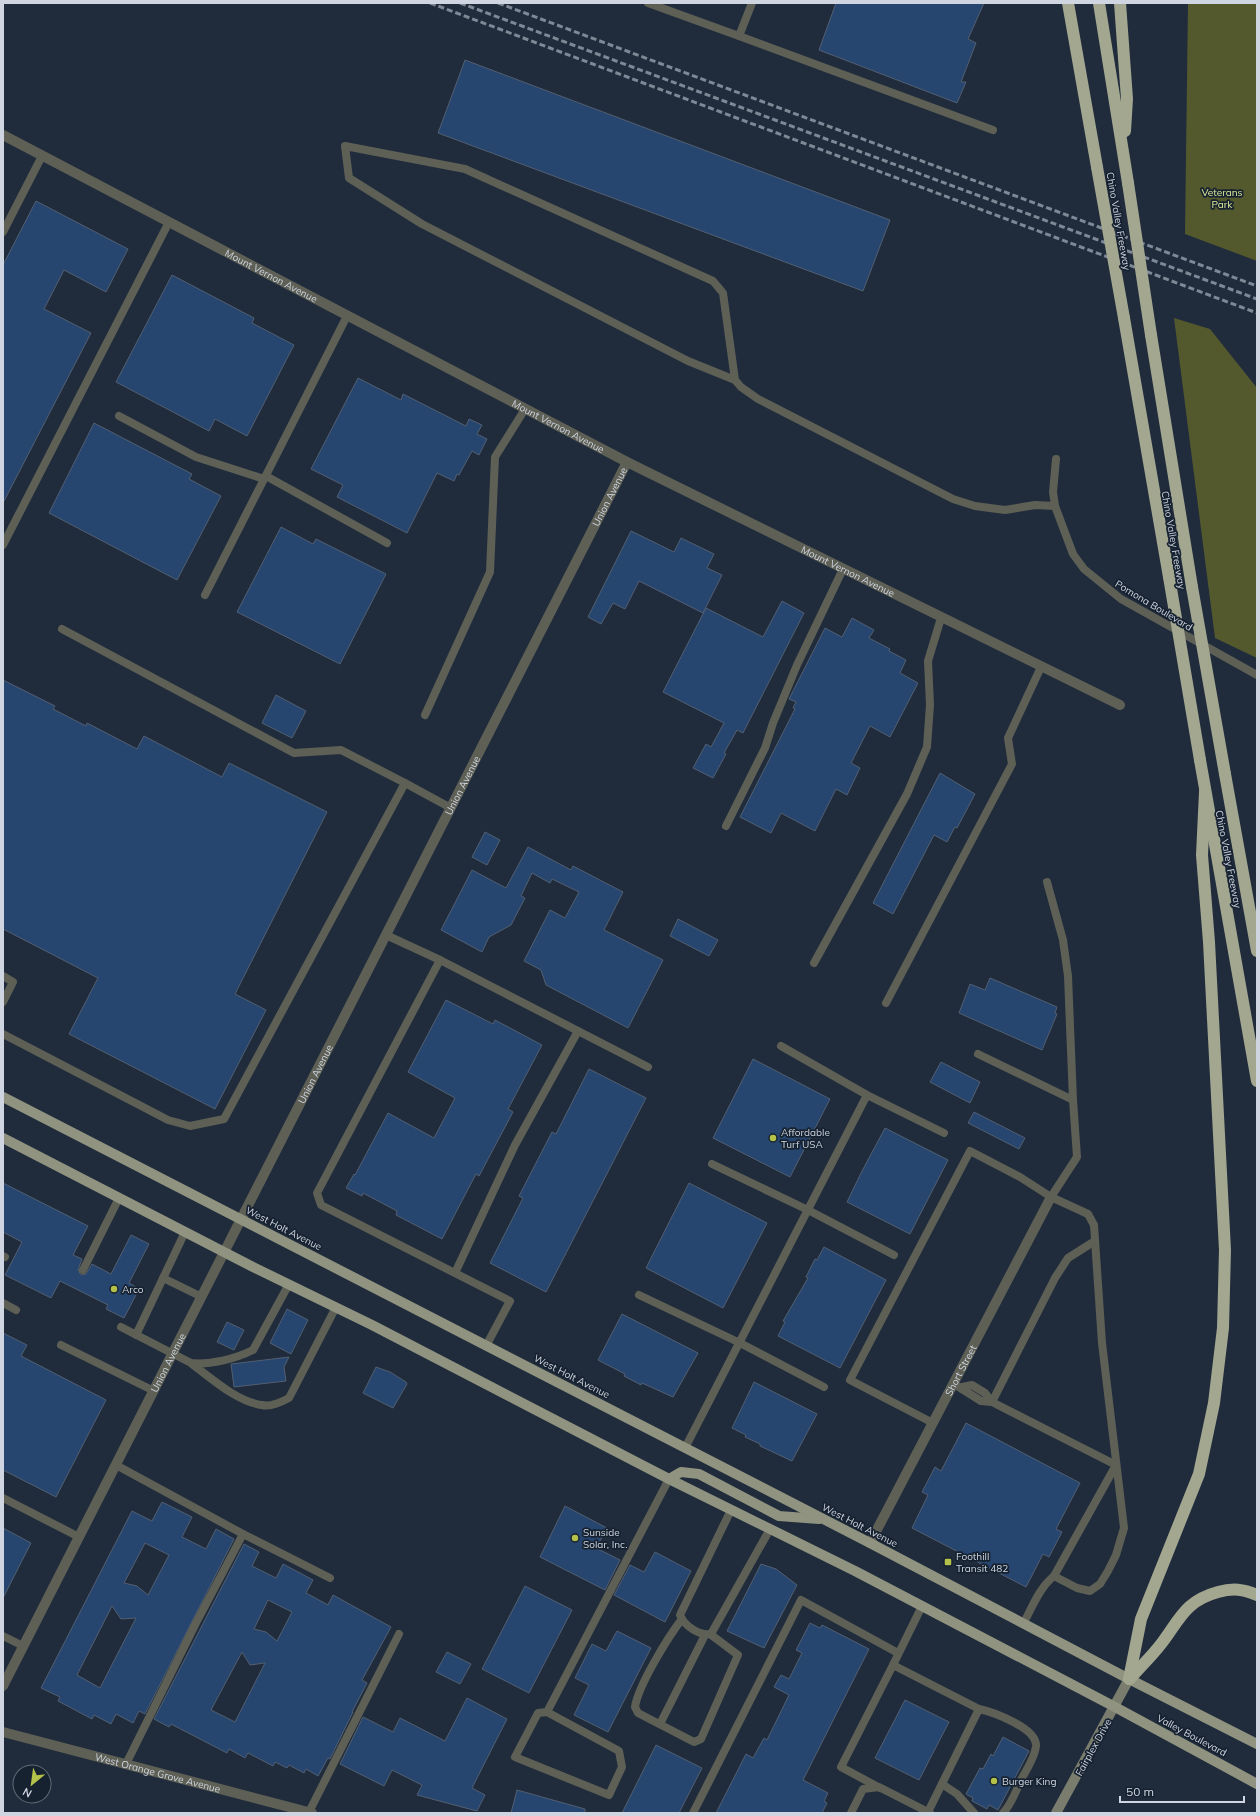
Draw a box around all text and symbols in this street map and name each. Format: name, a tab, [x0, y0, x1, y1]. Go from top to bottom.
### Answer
street label: Chino Valley Freeway	[1103, 171, 1134, 272]
park label: Veterans Park	[1201, 186, 1243, 211]
street label: Mount Vernon Avenue	[223, 247, 320, 306]
street label: Mount Vernon Avenue	[510, 397, 607, 456]
street label: Union Avenue	[589, 465, 630, 529]
street label: Chino Valley Freeway	[1158, 490, 1189, 591]
street label: Mount Vernon Avenue	[799, 543, 897, 600]
street label: Pomona Boulevard	[1113, 577, 1195, 634]
street label: Union Avenue	[442, 754, 483, 817]
street label: Chino Valley Freeway	[1213, 809, 1245, 910]
street label: Union Avenue	[295, 1042, 336, 1106]
place label: Affordable Turf USA	[781, 1126, 830, 1151]
marker: Affordable Turf USA	[768, 1133, 778, 1143]
street label: West Holt Avenue	[244, 1204, 324, 1253]
place label: Arco	[122, 1283, 144, 1296]
marker: Arco	[109, 1284, 119, 1294]
street label: Union Avenue	[148, 1331, 189, 1395]
street label: Short Street	[942, 1342, 980, 1398]
street label: West Holt Avenue	[532, 1352, 612, 1401]
street label: West Holt Avenue	[820, 1501, 900, 1550]
place label: Sunside Solar, Inc.	[583, 1526, 627, 1551]
marker: Sunside Solar, Inc.	[570, 1533, 580, 1543]
place label: Foothill Transit 482	[956, 1550, 1008, 1575]
marker: Foothill Transit 482	[943, 1557, 953, 1567]
street label: Valley Boulevard	[1155, 1712, 1229, 1759]
street label: Fairplex Drive	[1072, 1716, 1114, 1778]
street label: West Orange Grove Avenue	[94, 1750, 222, 1796]
north arrow	[12, 1764, 52, 1804]
place label: Burger King	[1002, 1775, 1056, 1788]
marker: Burger King	[989, 1776, 999, 1786]
scale bar	[1120, 1778, 1244, 1804]
text: 50 m	[1126, 1784, 1154, 1799]
text: N	[20, 1785, 34, 1801]

